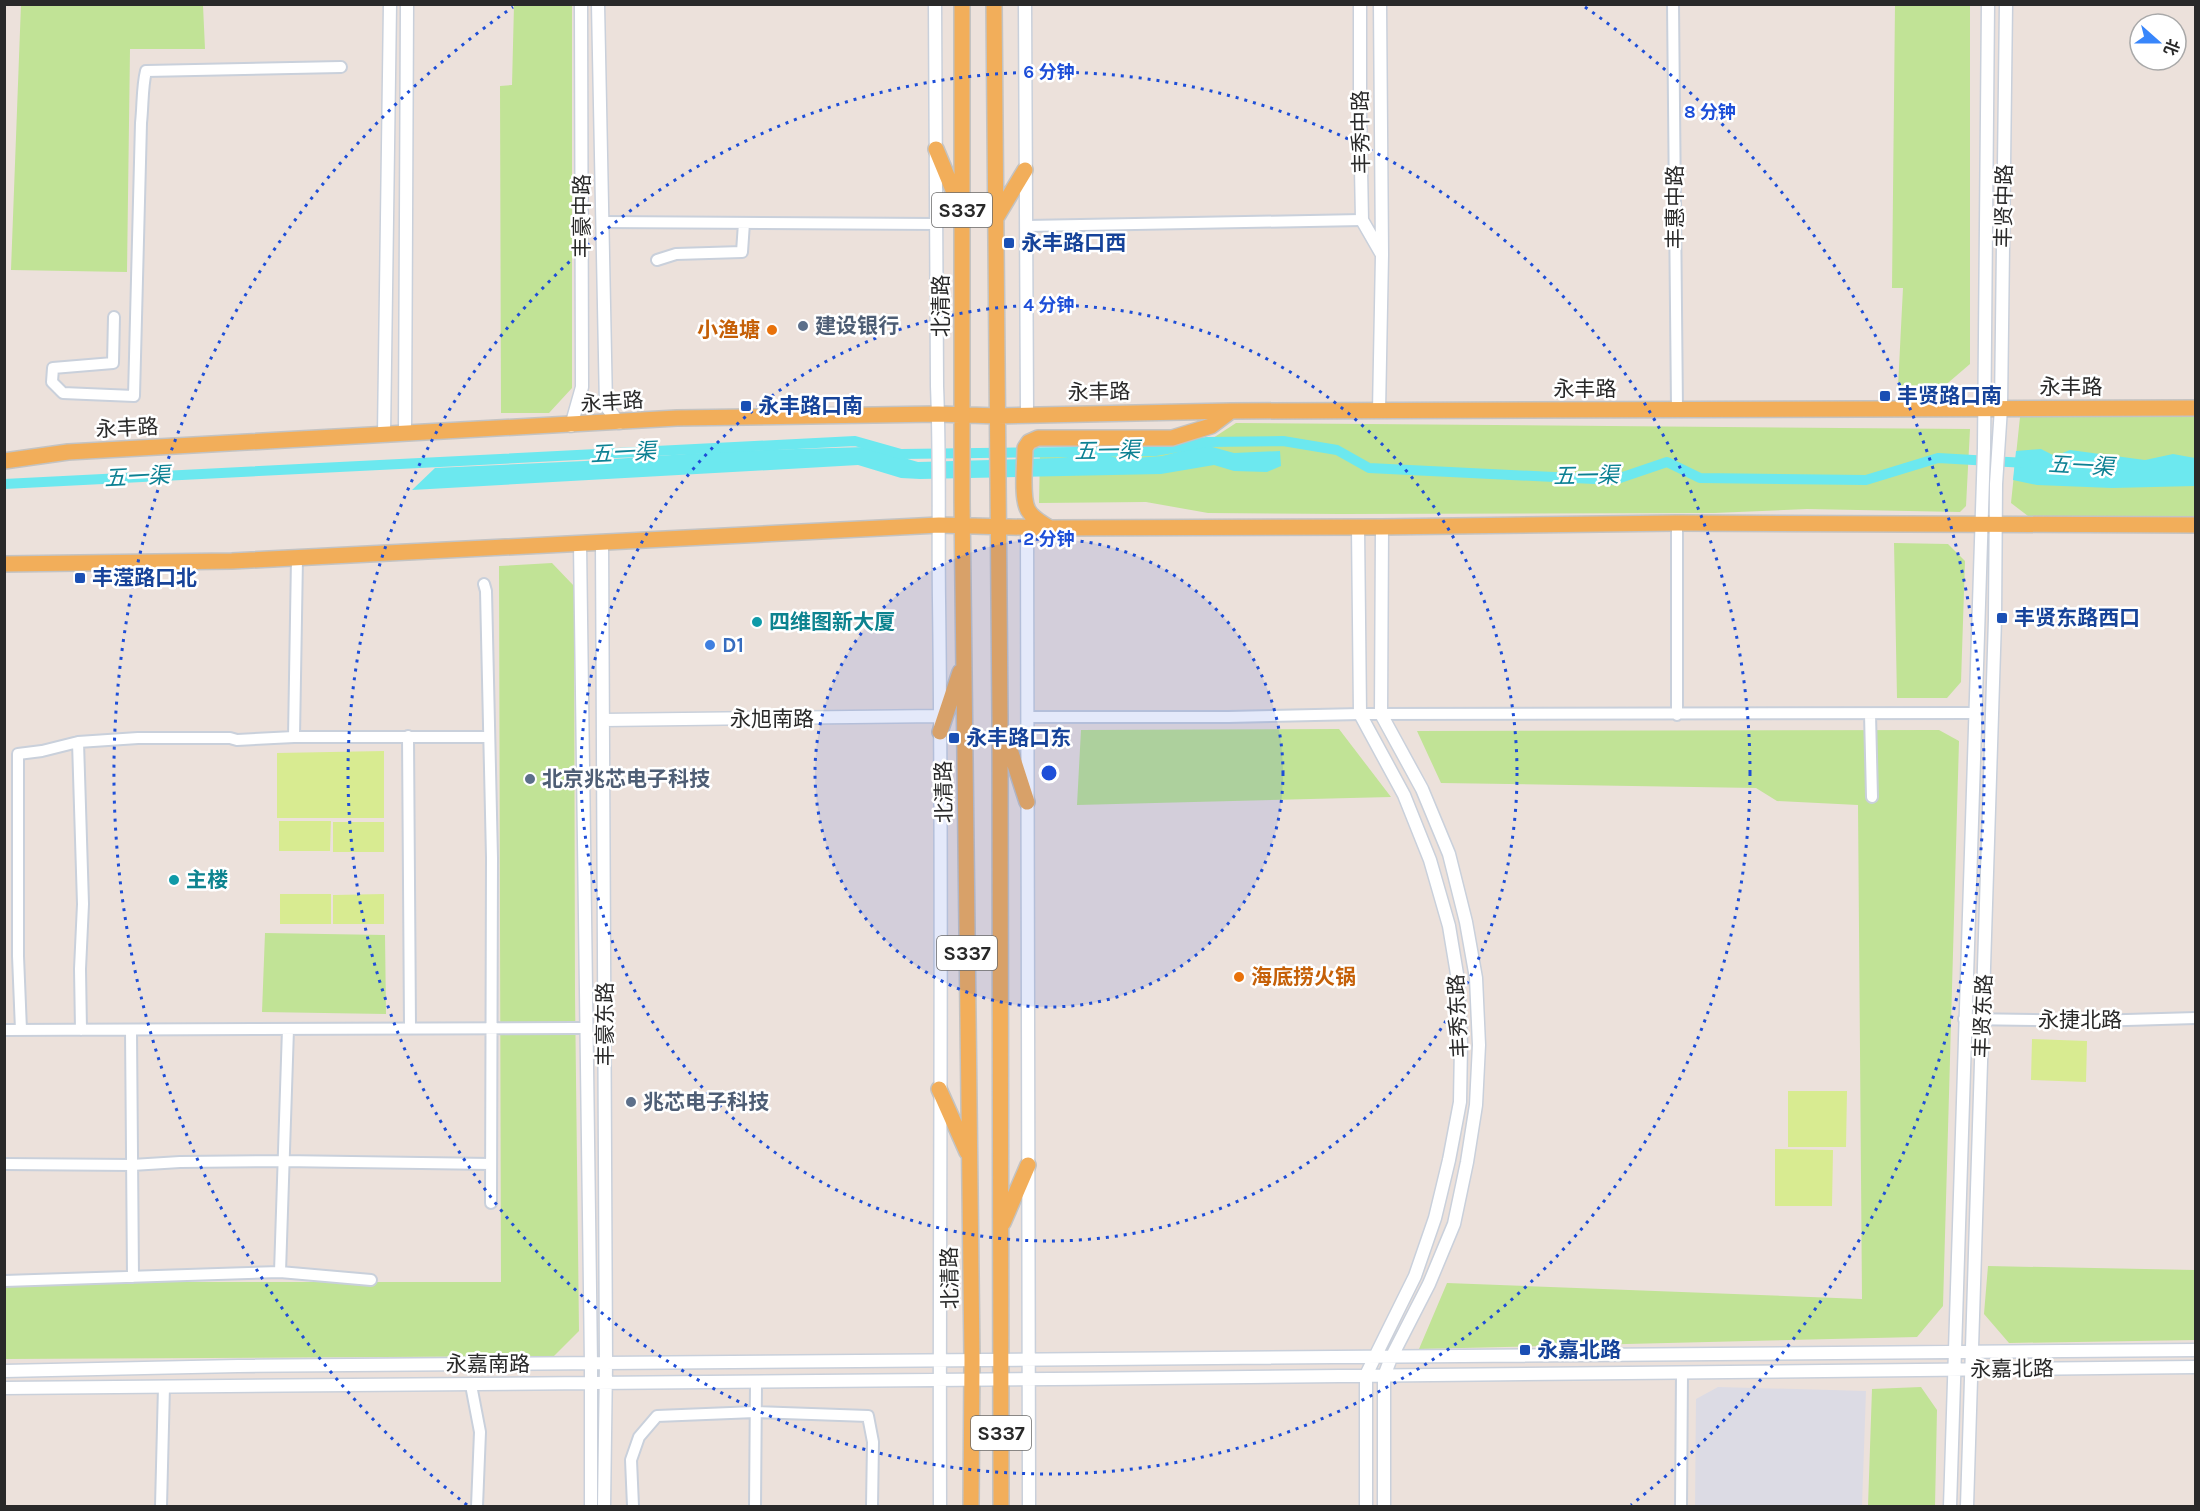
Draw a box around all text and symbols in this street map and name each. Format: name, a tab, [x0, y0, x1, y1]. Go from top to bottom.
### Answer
north arrow	[2128, 12, 2188, 72]
text: 北	[2160, 36, 2183, 58]
text: 6 分钟	[1023, 61, 1075, 83]
street label: 丰秀中路	[1348, 90, 1374, 174]
text: 8 分钟	[1684, 101, 1736, 123]
street label: 丰贤中路	[1991, 164, 2017, 248]
street label: 丰惠中路	[1663, 165, 1687, 249]
street label: 丰豪中路	[570, 174, 594, 258]
road number: S337	[932, 193, 992, 227]
place label: 永丰路口西	[1021, 231, 1126, 255]
marker: 永丰路口西	[1002, 236, 1016, 250]
street label: 北清路	[929, 275, 953, 338]
text: 4 分钟	[1023, 294, 1075, 316]
place label: 建设银行	[815, 314, 899, 338]
place label: 小渔塘	[697, 318, 760, 342]
marker: 建设银行	[796, 319, 810, 333]
marker: 小渔塘	[765, 323, 779, 337]
street label: 永丰路	[2040, 375, 2103, 399]
street label: 永丰路	[1554, 377, 1617, 401]
street label: 永丰路	[1067, 379, 1131, 405]
place label: 丰贤路口南	[1897, 384, 2002, 408]
street label: 永丰路	[580, 388, 644, 416]
marker: 丰贤路口南	[1878, 389, 1892, 403]
place label: 永丰路口南	[758, 394, 863, 418]
marker: 永丰路口南	[739, 399, 753, 413]
street label: 永丰路	[95, 414, 159, 442]
water label: 五一渠	[1074, 437, 1143, 465]
water label: 五一渠	[589, 438, 660, 468]
water label: 五一渠	[2047, 451, 2118, 481]
water label: 五一渠	[103, 462, 174, 492]
water label: 五一渠	[1553, 462, 1622, 490]
text: 2 分钟	[1023, 528, 1075, 550]
place label: 丰滢路口北	[92, 566, 197, 590]
marker: 丰滢路口北	[73, 571, 87, 585]
place label: 丰贤东路西口	[2014, 606, 2140, 630]
place label: 四维图新大厦	[769, 610, 895, 634]
marker: 丰贤东路西口	[1995, 611, 2009, 625]
marker: 四维图新大厦	[750, 615, 764, 629]
place label: D1	[722, 633, 744, 657]
marker: D1	[703, 638, 717, 652]
street label: 永旭南路	[730, 707, 814, 731]
place label: 永丰路口东	[966, 726, 1071, 750]
marker: 永丰路口东	[947, 731, 961, 745]
street label: 北清路	[931, 760, 957, 824]
centre of rings	[1039, 763, 1059, 783]
place label: 北京兆芯电子科技	[542, 767, 710, 791]
marker: 北京兆芯电子科技	[523, 772, 537, 786]
place label: 主楼	[186, 868, 228, 892]
marker: 主楼	[167, 873, 181, 887]
road number: S337	[937, 936, 997, 970]
place label: 海底捞火锅	[1251, 965, 1356, 989]
marker: 海底捞火锅	[1232, 970, 1246, 984]
street label: 丰秀东路	[1444, 973, 1472, 1059]
street label: 丰贤东路	[1970, 974, 1996, 1058]
street label: 丰豪东路	[593, 982, 617, 1066]
street label: 永捷北路	[2038, 1008, 2122, 1032]
place label: 兆芯电子科技	[643, 1090, 769, 1114]
marker: 兆芯电子科技	[624, 1095, 638, 1109]
street label: 北清路	[937, 1246, 963, 1310]
place label: 永嘉北路	[1537, 1338, 1621, 1362]
marker: 永嘉北路	[1518, 1343, 1532, 1357]
street label: 永嘉南路	[446, 1352, 530, 1376]
street label: 永嘉北路	[1970, 1356, 2054, 1382]
road number: S337	[971, 1416, 1031, 1450]

